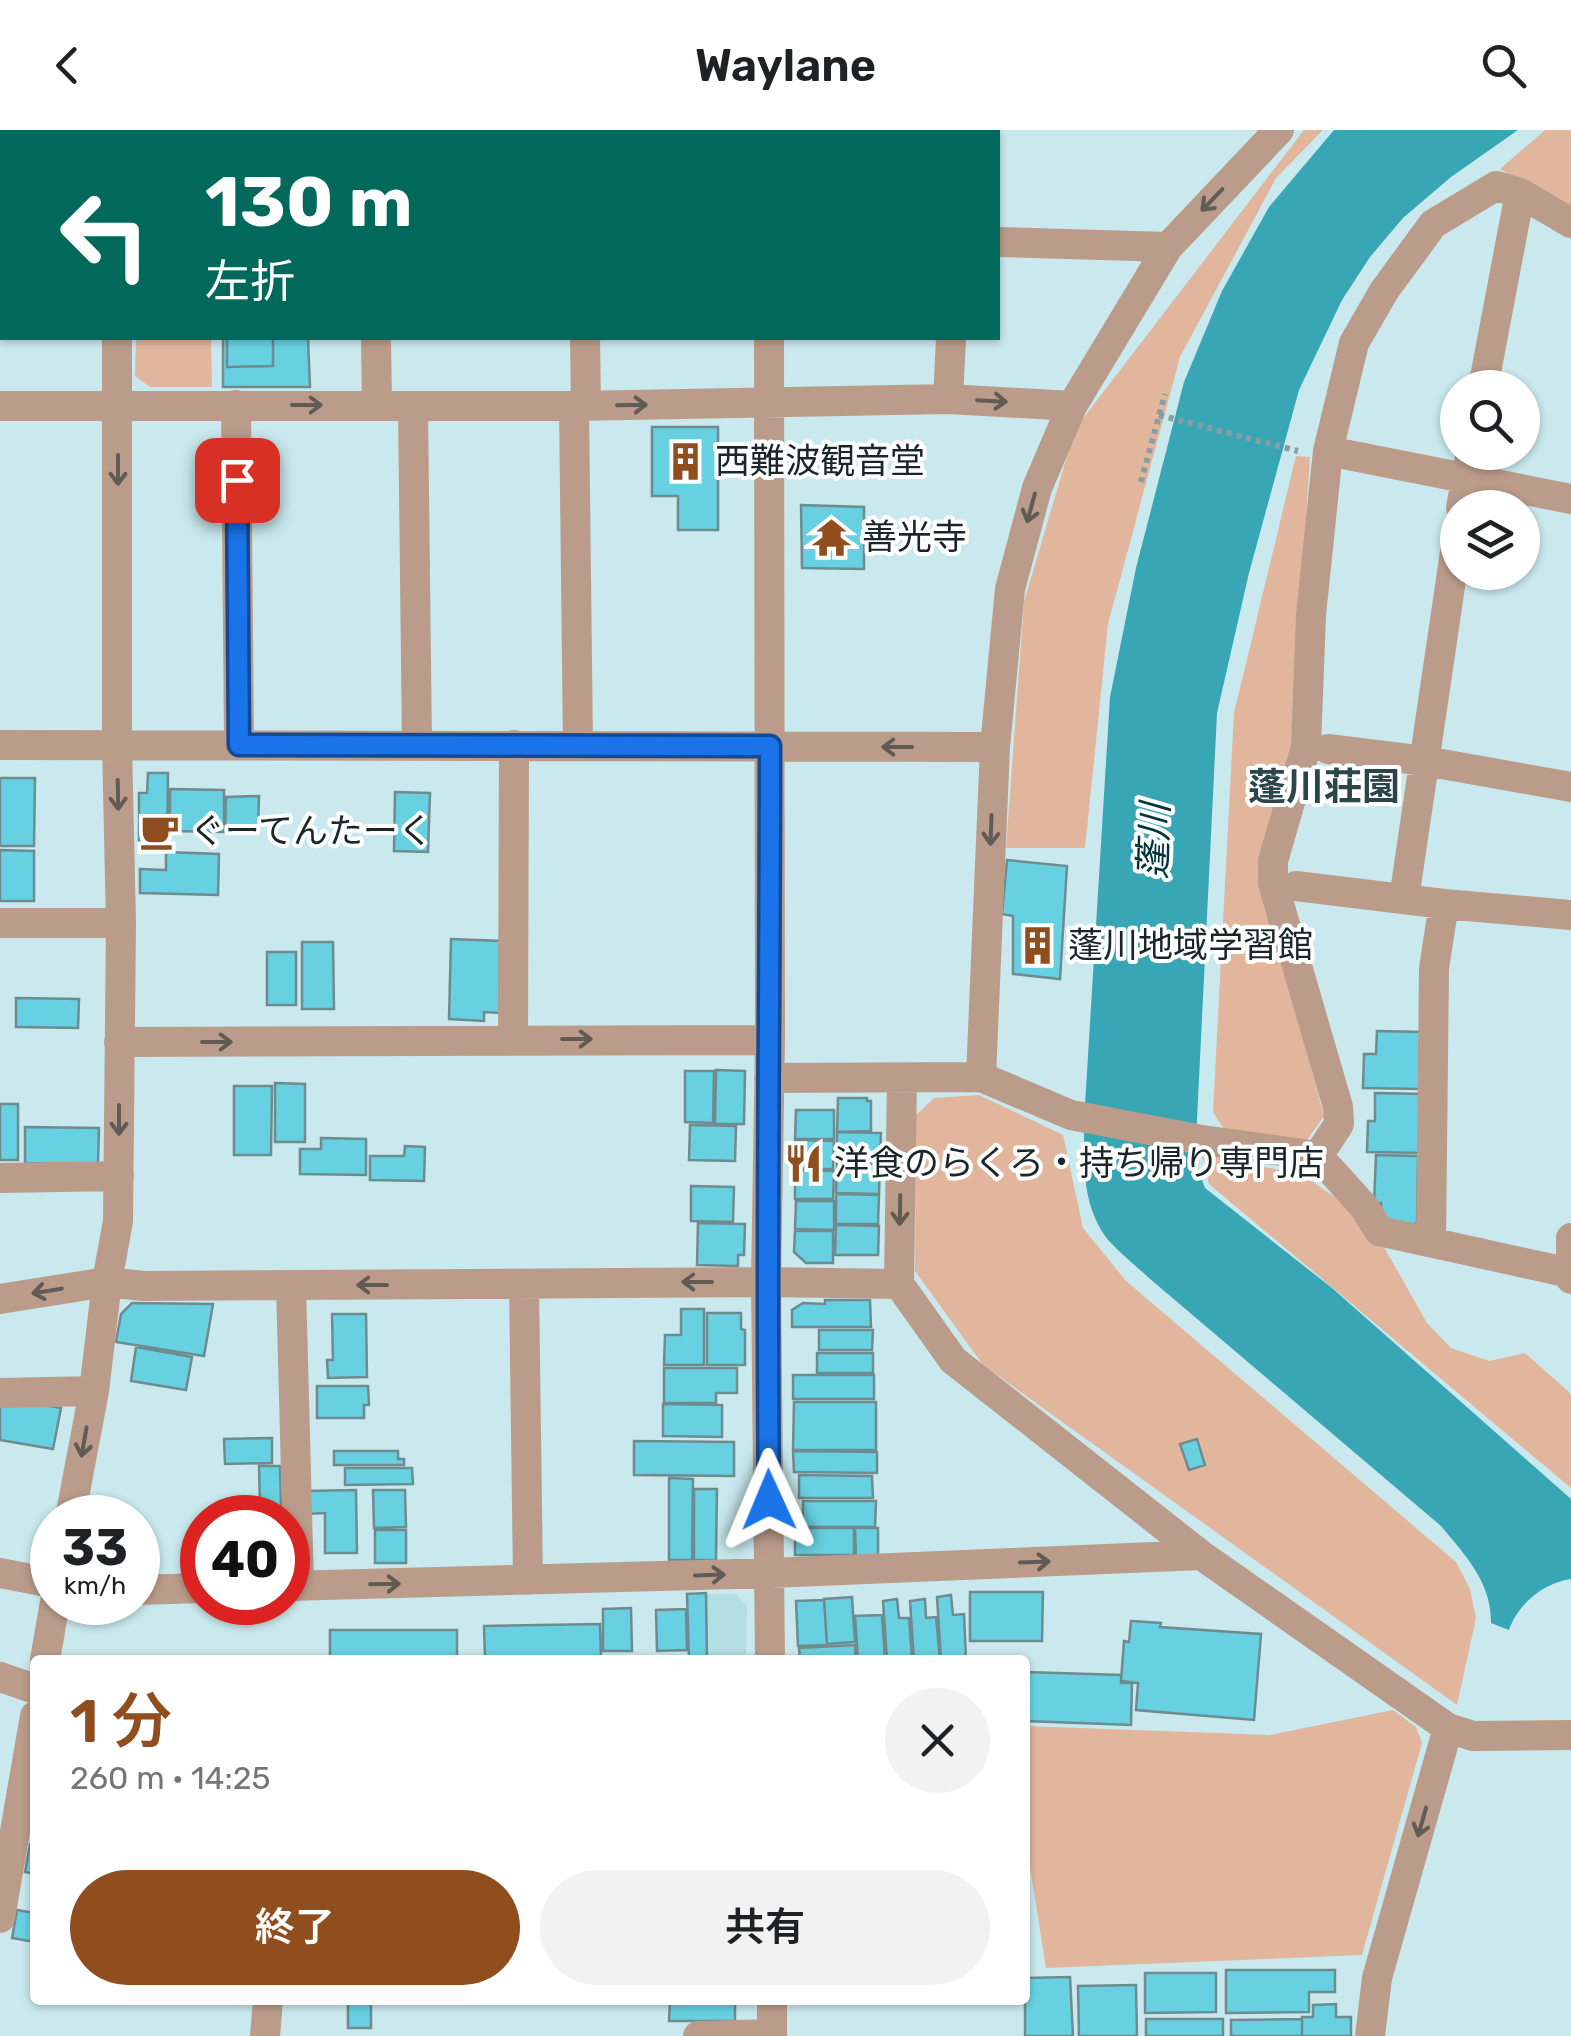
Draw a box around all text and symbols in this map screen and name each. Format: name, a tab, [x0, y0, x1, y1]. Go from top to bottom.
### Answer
icon: back	[40, 38, 95, 93]
icon: search	[1476, 38, 1531, 93]
text: Waylane	[695, 39, 876, 92]
text: 130 m	[205, 161, 413, 244]
icon: left	[40, 170, 170, 300]
one-way arrow	[1200, 188, 1224, 212]
text: 左折	[205, 255, 295, 308]
map controls	[1440, 370, 1540, 590]
button: search	[1440, 370, 1540, 470]
one-way arrow	[976, 392, 1008, 411]
one-way arrow	[290, 396, 323, 414]
one-way arrow	[616, 396, 648, 414]
pin	[195, 438, 280, 523]
building icon: 西難波観音堂	[664, 440, 706, 482]
place label: 西難波観音堂	[715, 440, 925, 482]
one-way arrow	[108, 452, 128, 485]
icon: arrive	[210, 453, 265, 508]
button: layers	[1440, 490, 1540, 590]
one-way arrow	[1021, 492, 1040, 523]
temple icon: 善光寺	[811, 516, 853, 558]
place label: 善光寺	[862, 516, 967, 558]
one-way arrow	[882, 738, 914, 756]
district label: 蓬川荘園	[1248, 764, 1400, 810]
one-way arrow	[108, 778, 127, 810]
water label: 蓬川	[1130, 798, 1178, 880]
cafe icon: ぐーてんたーく	[139, 810, 181, 852]
place label: ぐーてんたーく	[190, 810, 433, 852]
one-way arrow	[982, 813, 1001, 845]
building icon: 蓬川地域学習館	[1017, 924, 1059, 966]
place label: 蓬川地域学習館	[1068, 924, 1313, 966]
one-way arrow	[560, 1030, 592, 1048]
one-way arrow	[200, 1032, 232, 1051]
one-way arrow	[110, 1102, 128, 1135]
restaurant icon: 洋食のらくろ・持ち帰り専門店	[783, 1142, 825, 1184]
place label: 洋食のらくろ・持ち帰り専門店	[834, 1142, 1324, 1184]
one-way arrow	[891, 1194, 910, 1226]
one-way arrow	[681, 1273, 713, 1292]
one-way arrow	[356, 1275, 388, 1294]
one-way arrow	[32, 1283, 64, 1301]
one-way arrow	[74, 1425, 93, 1458]
position arrow	[717, 1448, 821, 1552]
speed limit sign: 40	[180, 1495, 310, 1625]
text: 33	[62, 1518, 128, 1578]
one-way arrow	[1018, 1553, 1050, 1572]
one-way arrow	[693, 1566, 725, 1585]
text: km/h	[64, 1571, 126, 1600]
one-way arrow	[368, 1574, 400, 1593]
text: 1 分	[70, 1686, 172, 1757]
button: close	[885, 1688, 990, 1793]
text: 260 m · 14:25	[70, 1759, 270, 1797]
one-way arrow	[1411, 1806, 1430, 1837]
button: 終了	[70, 1870, 520, 1985]
button: 共有	[540, 1870, 990, 1985]

